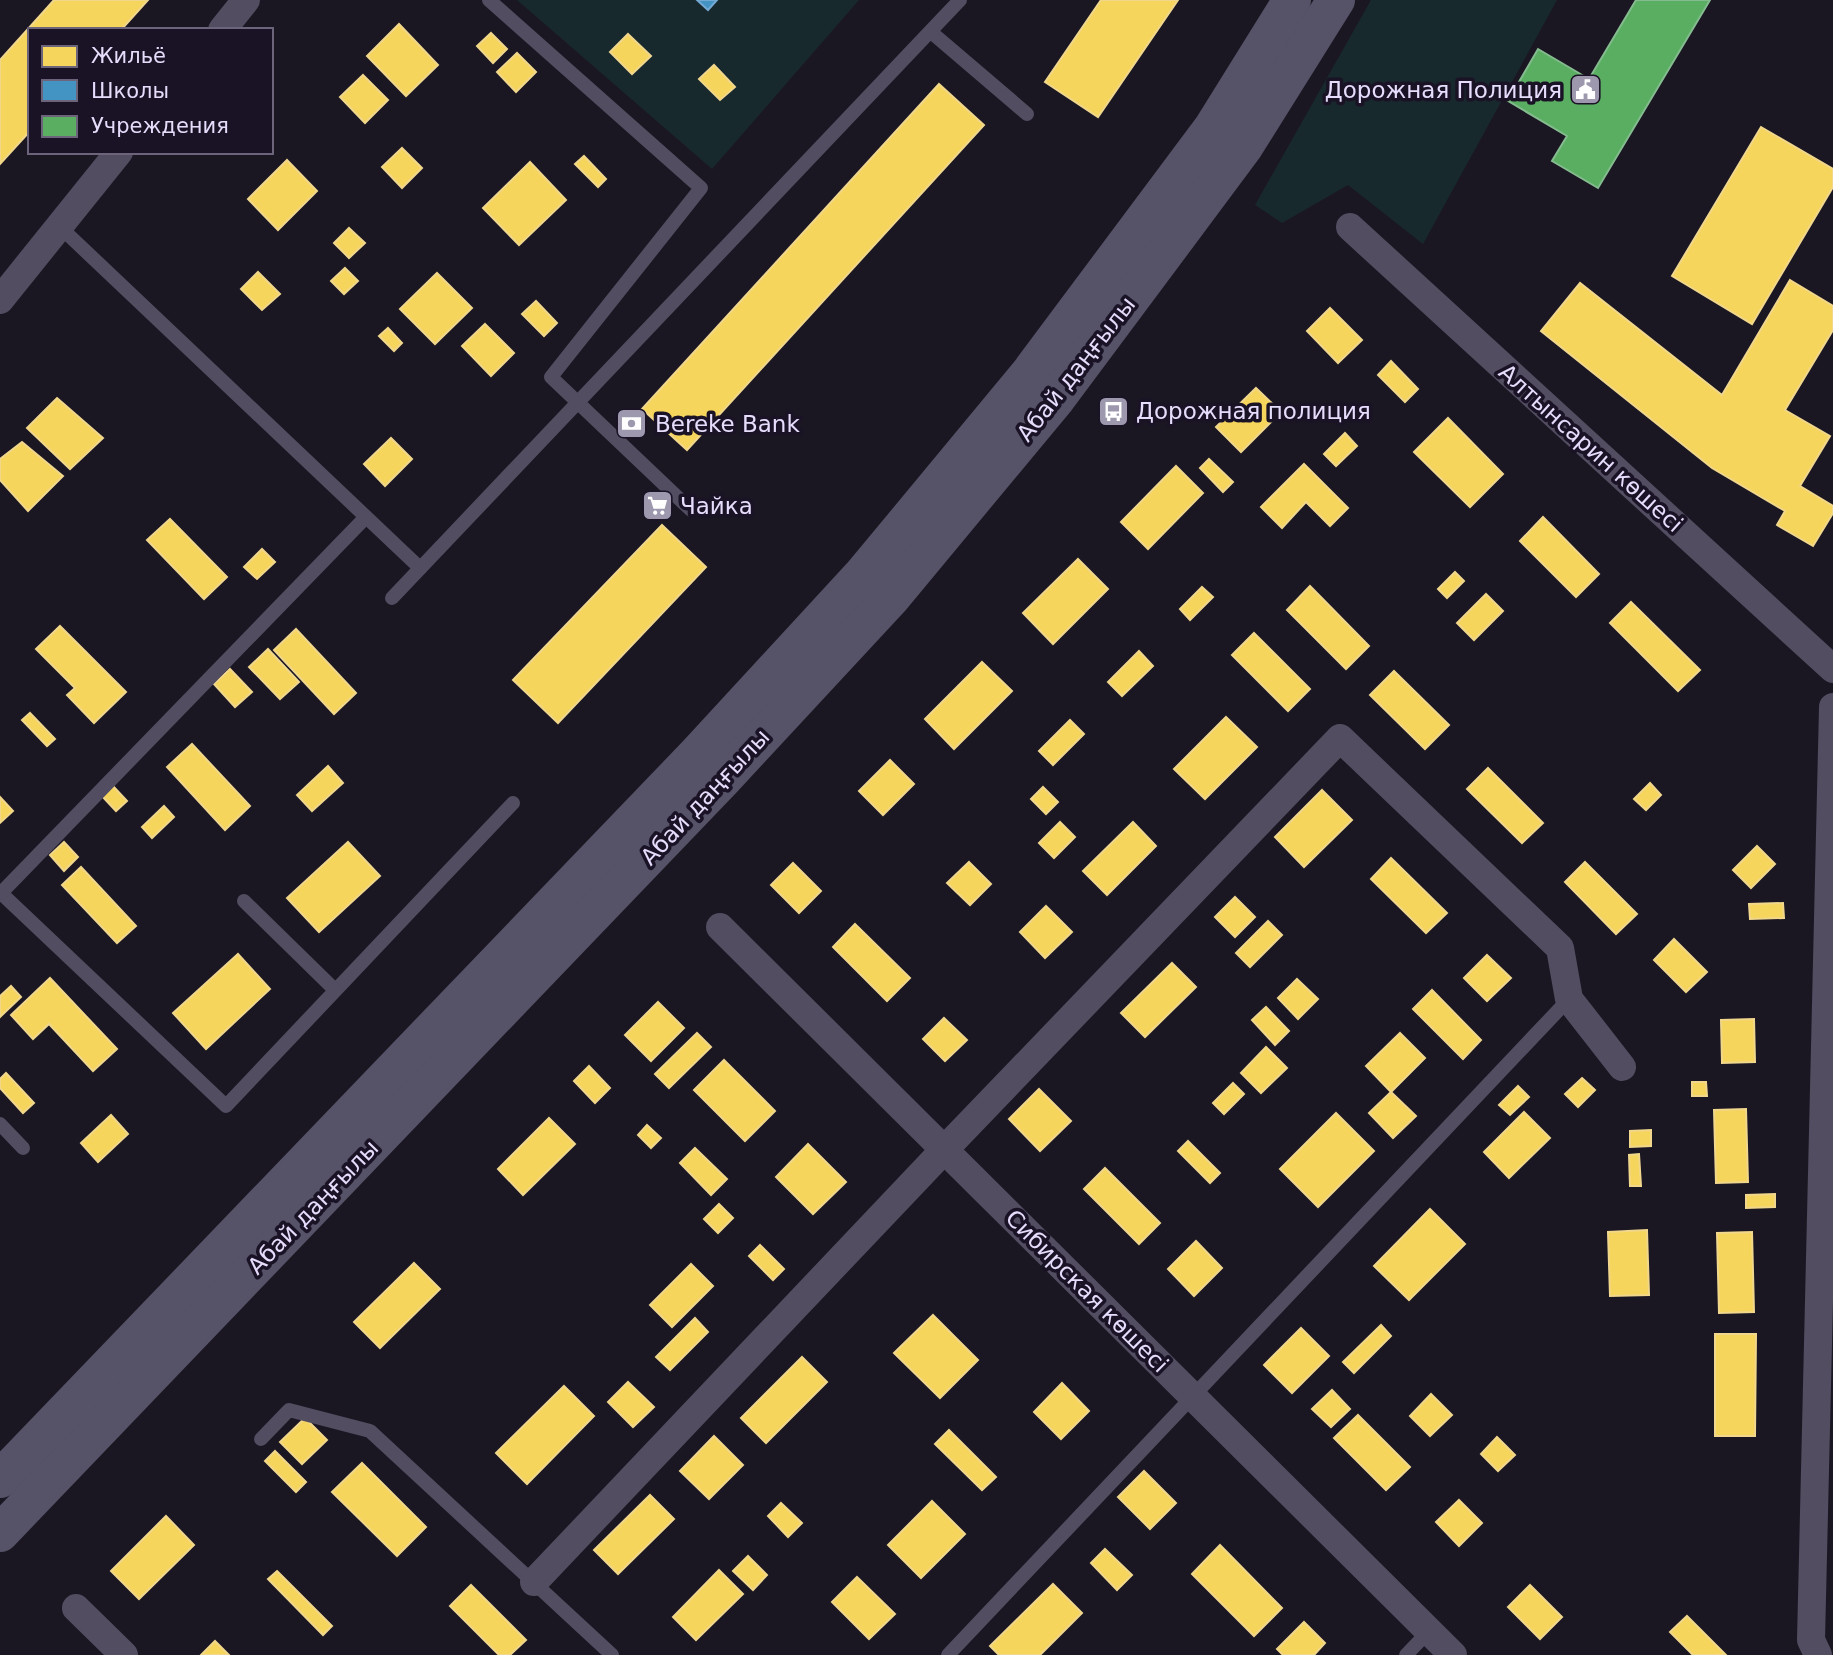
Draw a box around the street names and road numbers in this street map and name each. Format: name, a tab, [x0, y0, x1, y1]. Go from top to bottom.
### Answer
street label: Абай даңғылы	[1012, 292, 1140, 446]
street label: Алтынсарин көшесі	[1494, 359, 1688, 537]
street label: Абай даңғылы	[635, 724, 775, 870]
street label: Абай даңғылы	[242, 1135, 384, 1279]
street label: Сибирская көшесі	[1000, 1204, 1174, 1378]

